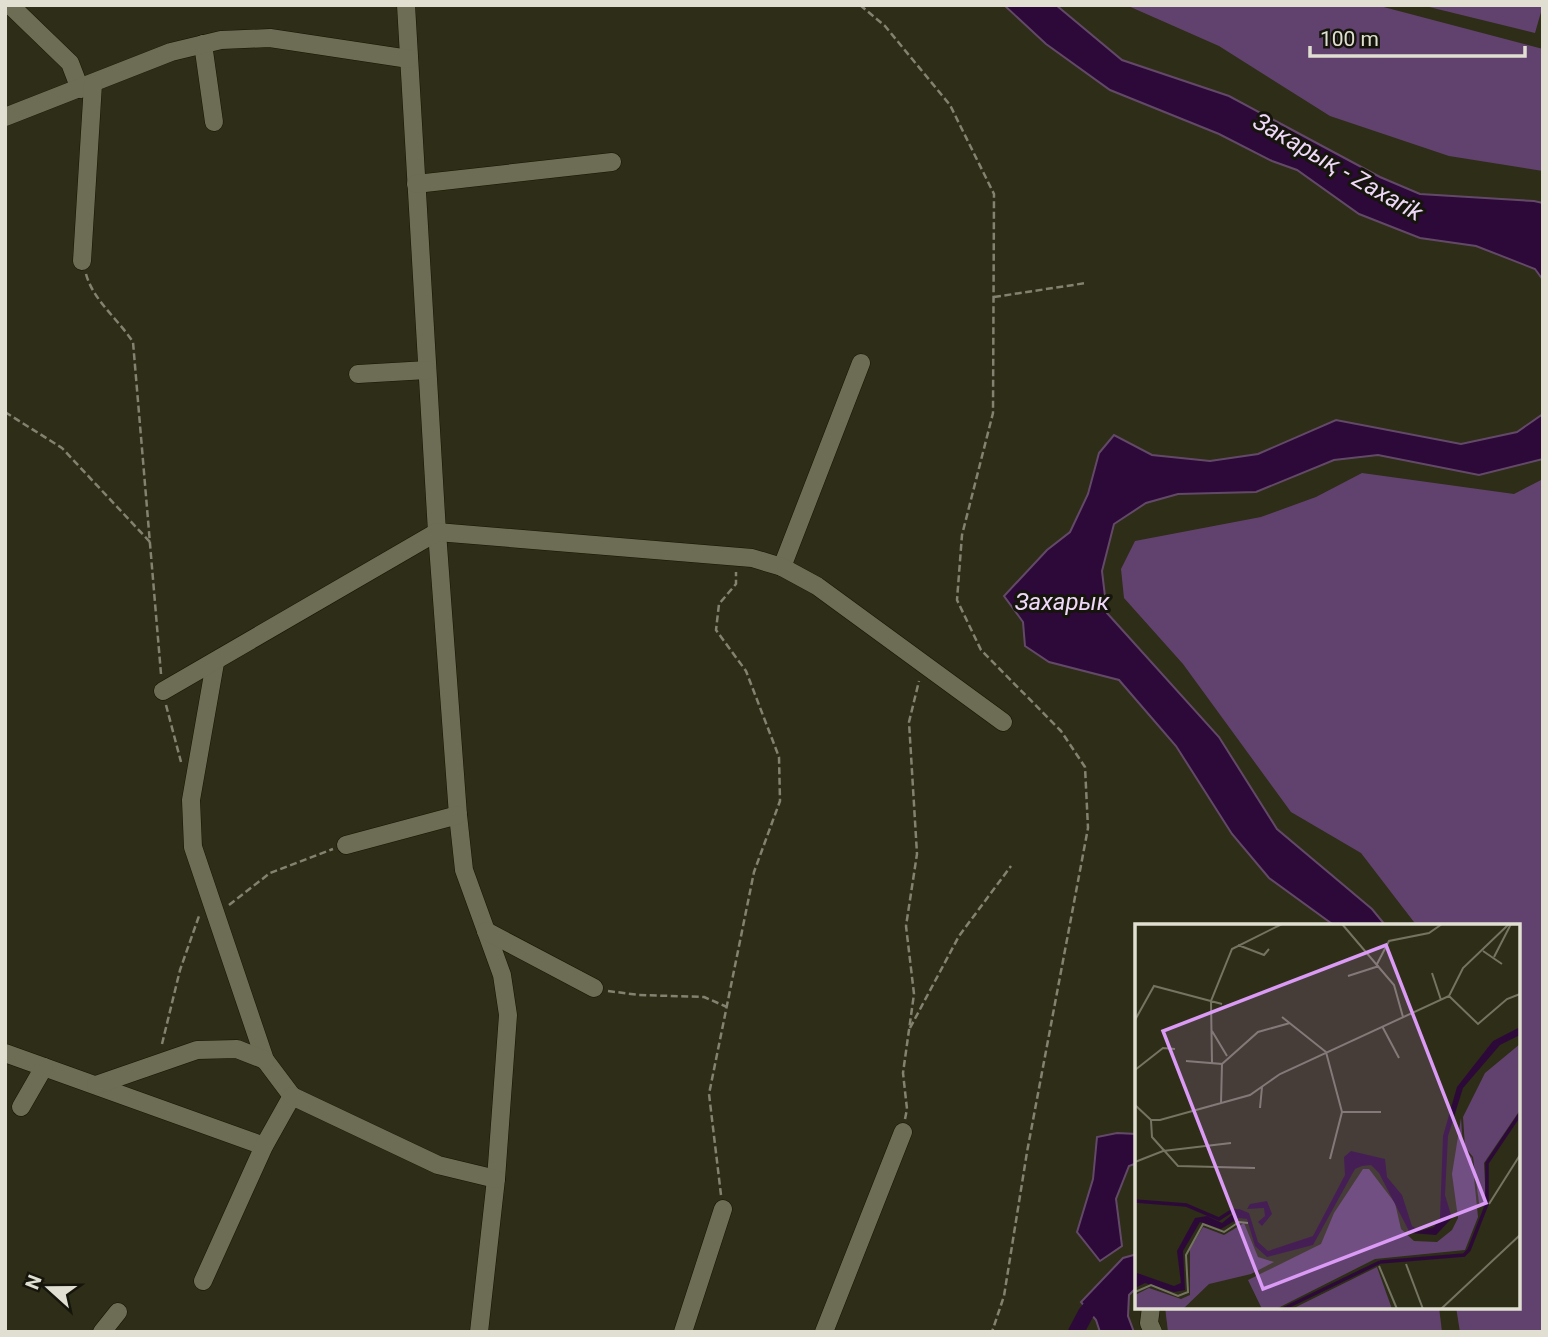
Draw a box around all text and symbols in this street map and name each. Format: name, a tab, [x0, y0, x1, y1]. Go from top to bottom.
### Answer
scale bar	[1310, 14, 1525, 58]
text: 100 m	[1320, 27, 1379, 51]
water label: Закарық - Zaxarik	[1248, 107, 1429, 228]
water label: Захарык	[1015, 588, 1111, 616]
inset map	[1135, 924, 1520, 1309]
north arrow	[14, 1253, 84, 1323]
text: N	[20, 1272, 47, 1292]

